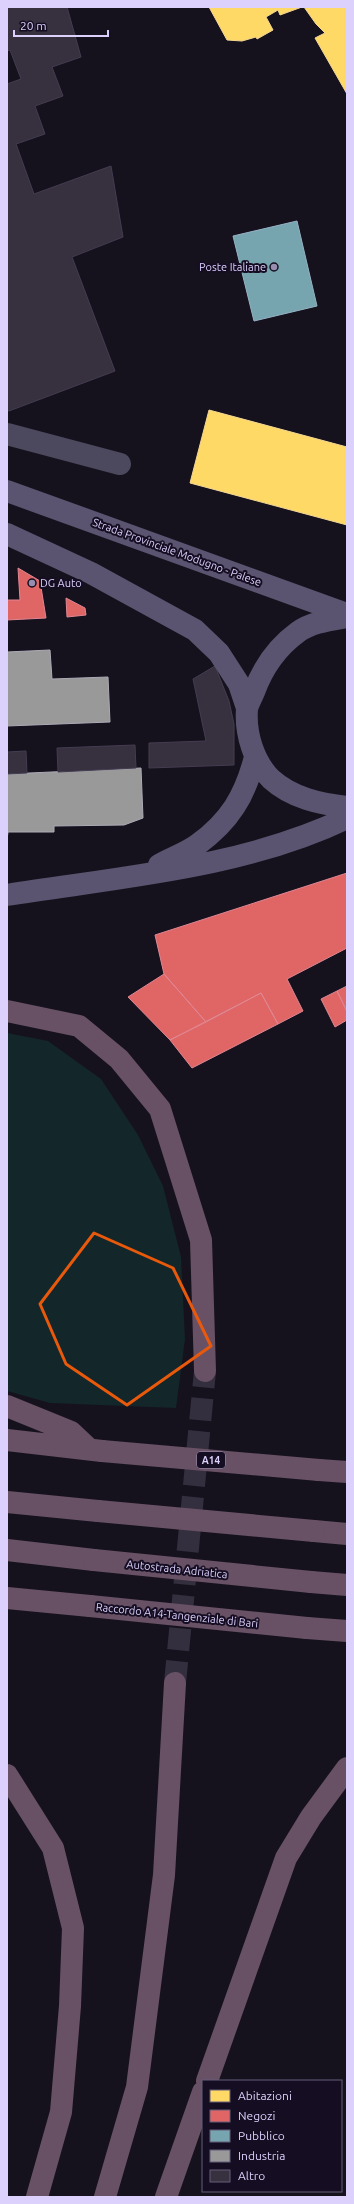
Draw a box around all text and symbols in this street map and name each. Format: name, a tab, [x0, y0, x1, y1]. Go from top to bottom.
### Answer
scale bar	[14, 12, 108, 38]
text: 20 m	[20, 19, 47, 32]
place label: Poste Italiane	[199, 261, 266, 273]
marker: Poste Italiane	[269, 262, 279, 272]
street label: Strada Provinciale Modugno - Palese	[91, 516, 263, 588]
place label: DG Auto	[40, 577, 82, 589]
marker: DG Auto	[27, 578, 37, 588]
road number: A14	[197, 1452, 225, 1468]
street label: Autostrada Adriatica	[126, 1558, 228, 1580]
street label: Raccordo A14-Tangenziale di Bari	[95, 1601, 259, 1629]
legend	[202, 2080, 342, 2192]
text: Abitazioni	[238, 2089, 292, 2102]
text: Negozi	[238, 2109, 276, 2122]
text: Pubblico	[238, 2129, 285, 2142]
text: Industria	[238, 2149, 285, 2162]
text: Altro	[238, 2169, 265, 2182]

